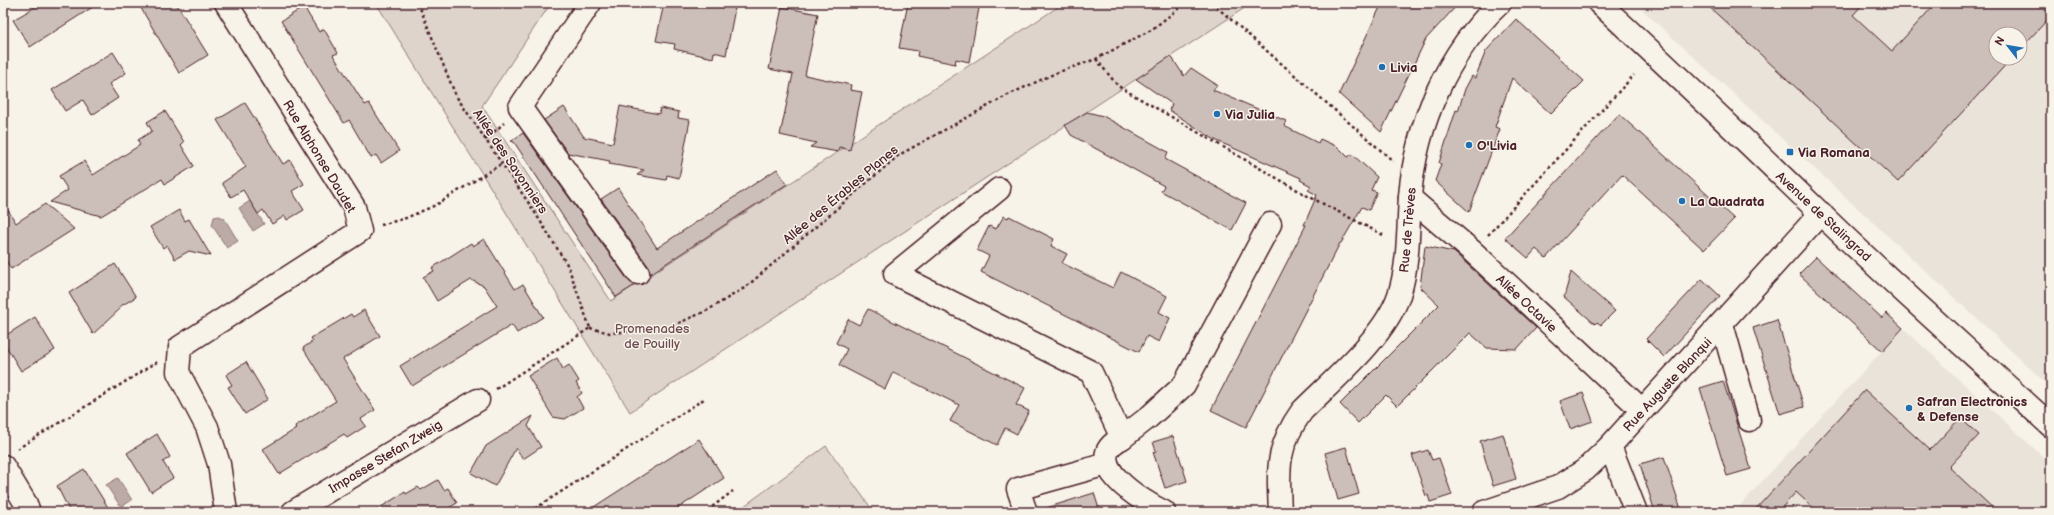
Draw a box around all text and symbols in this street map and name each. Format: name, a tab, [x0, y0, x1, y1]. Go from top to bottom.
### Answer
north arrow	[1988, 26, 2028, 66]
text: N	[1992, 34, 2008, 48]
place label: Livia	[1390, 60, 1418, 76]
marker: Livia	[1377, 62, 1387, 72]
street label: Rue Alphonse Daudet	[279, 97, 359, 216]
street label: Allée des Savonniers	[469, 106, 551, 217]
place label: Via Julia	[1225, 107, 1275, 123]
marker: Via Julia	[1212, 109, 1222, 119]
place label: O'Livia	[1477, 138, 1517, 154]
marker: O'Livia	[1464, 140, 1474, 150]
street label: Allée des Érables Planes	[780, 142, 902, 248]
place label: Via Romana	[1798, 145, 1870, 161]
marker: Via Romana	[1785, 147, 1795, 157]
street label: Avenue de Stalingrad	[1772, 168, 1874, 265]
street label: Rue de Trèves	[1396, 186, 1420, 273]
place label: La Quadrata	[1690, 194, 1764, 210]
marker: La Quadrata	[1677, 196, 1687, 206]
street label: Allée Octavie	[1493, 272, 1560, 336]
park label: Promenades de Pouilly	[615, 321, 690, 352]
street label: Rue Auguste Blanqui	[1620, 334, 1716, 435]
place label: Safran Electronics & Defense	[1917, 394, 2027, 425]
marker: Safran Electronics & Defense	[1904, 403, 1914, 413]
street label: Impasse Stefan Zweig	[326, 417, 445, 497]

